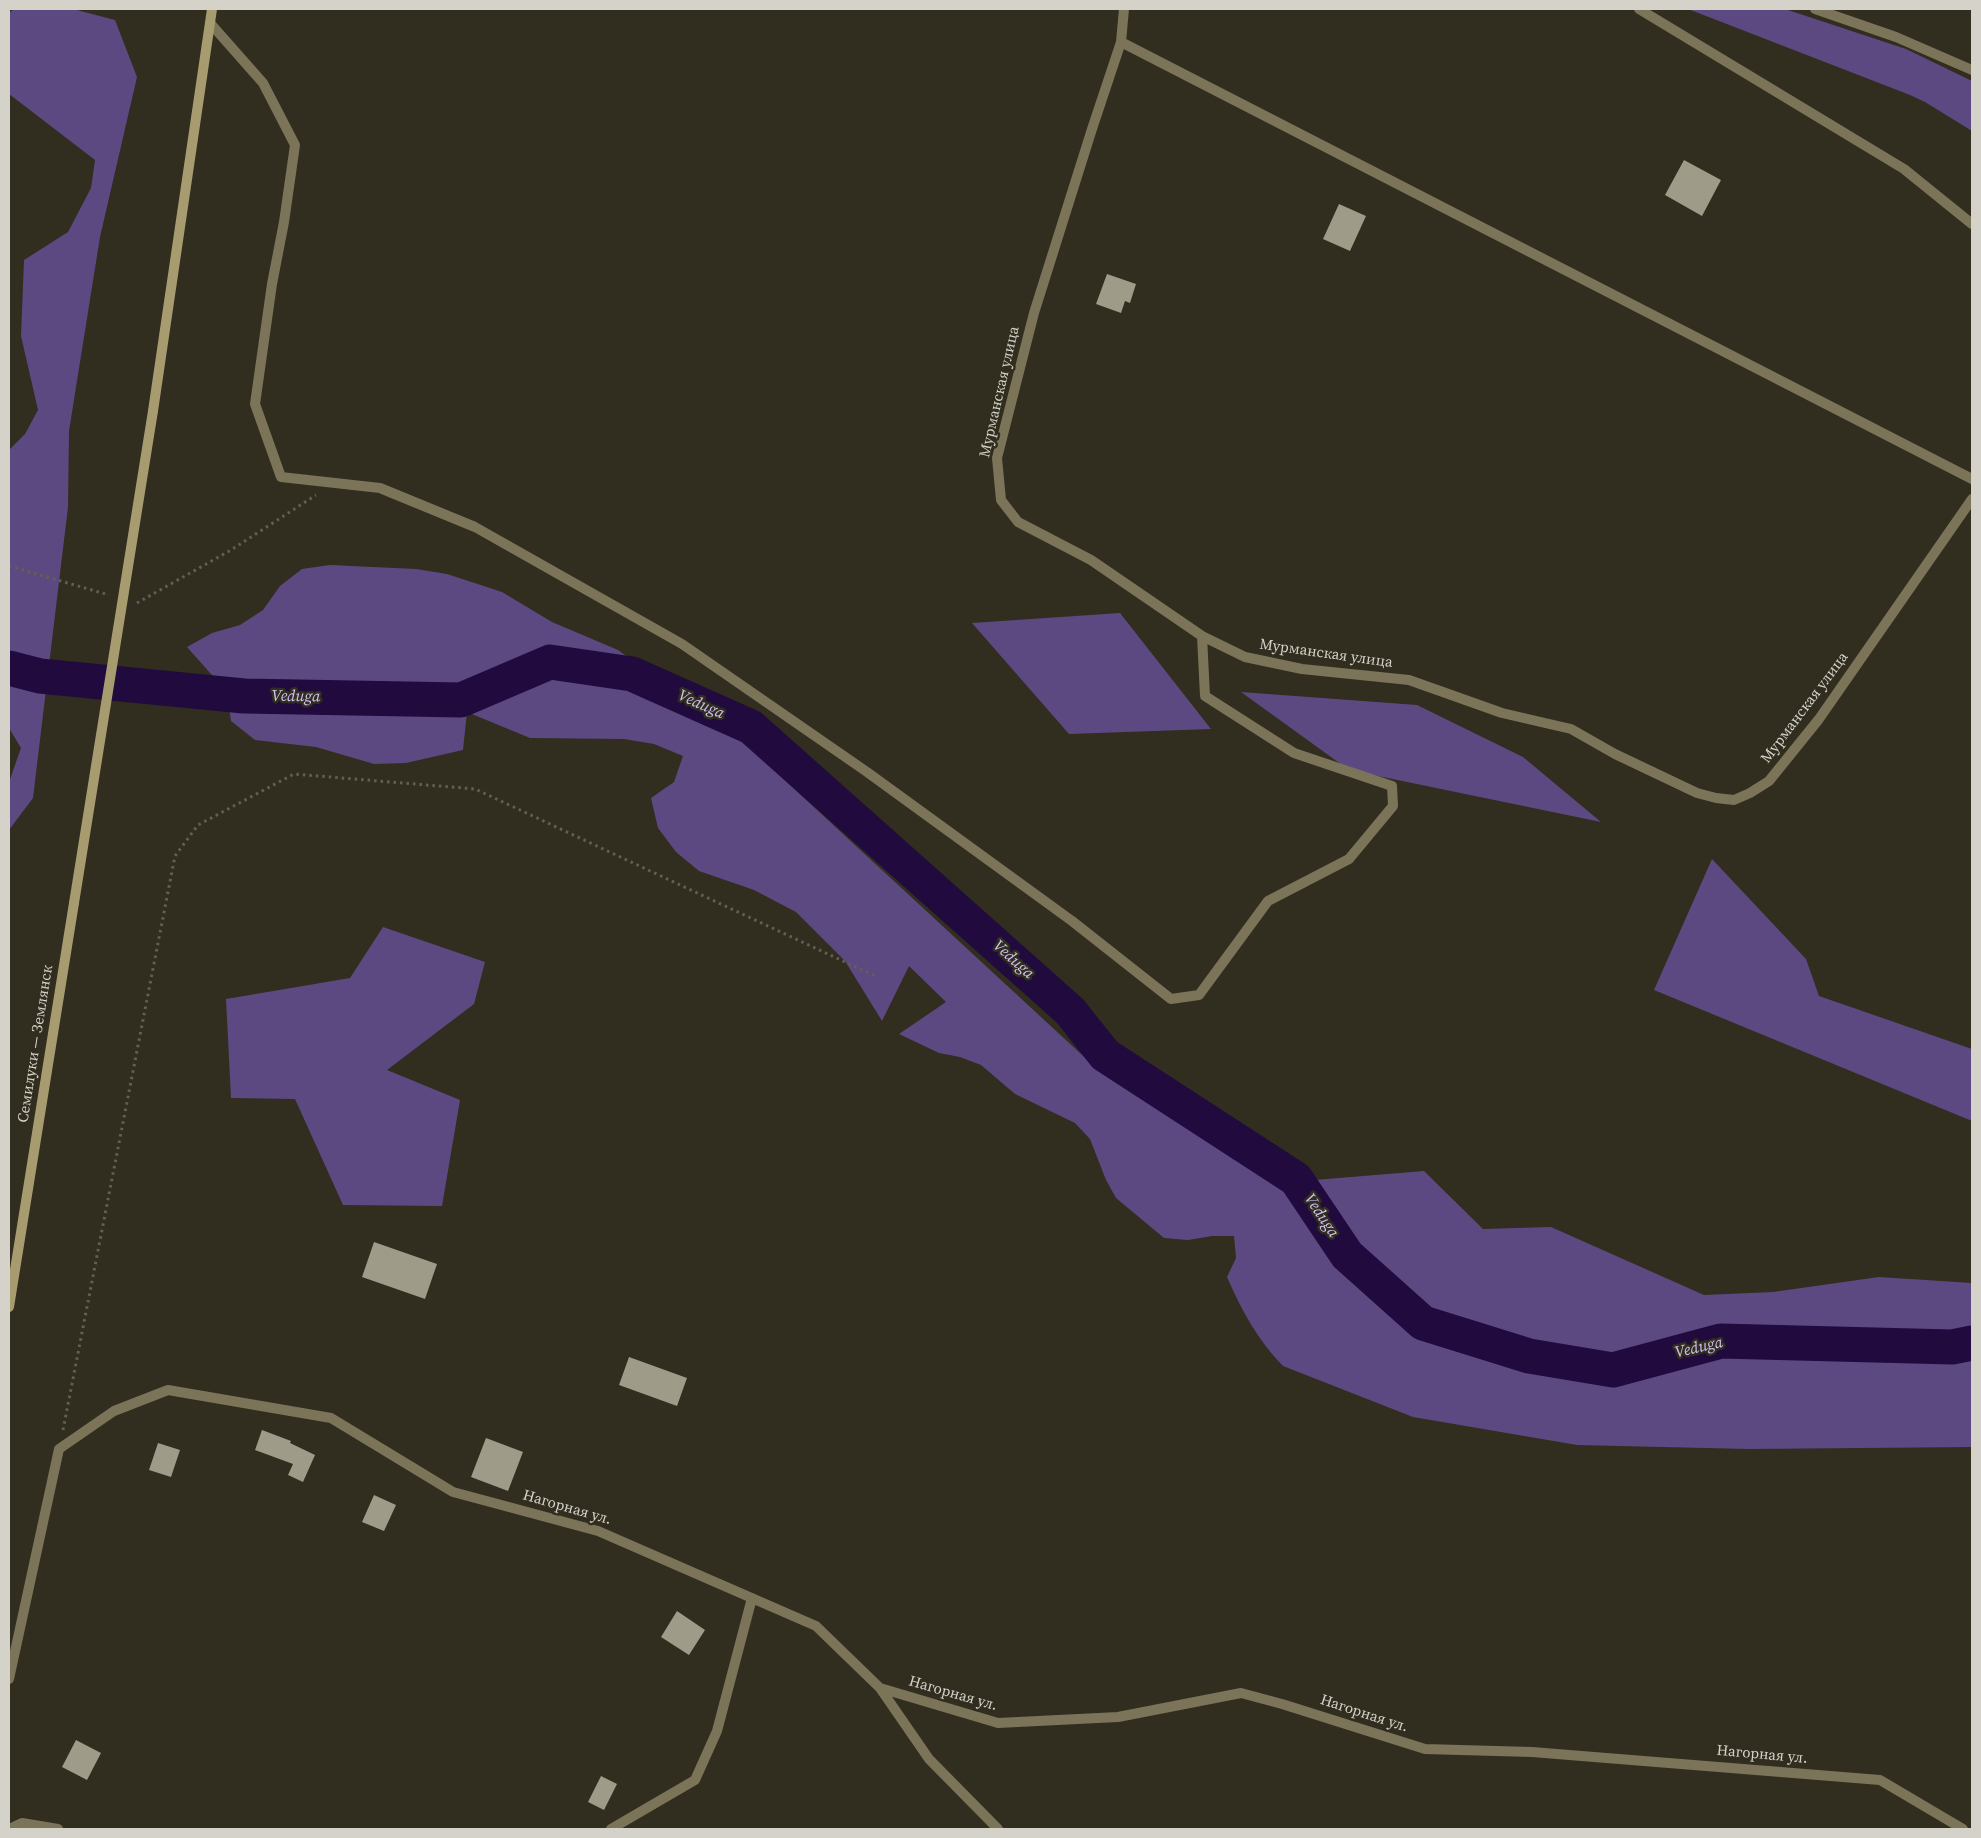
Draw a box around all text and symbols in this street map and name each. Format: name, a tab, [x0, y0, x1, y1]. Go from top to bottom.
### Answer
street label: Мурманская улица	[976, 325, 1024, 459]
street label: Мурманская улица	[1258, 636, 1394, 672]
street label: Мурманская улица	[1757, 649, 1853, 767]
water label: Veduga	[675, 686, 727, 724]
water label: Veduga	[271, 687, 321, 707]
water label: Veduga	[988, 937, 1038, 983]
street label: Семилуки — Землянск	[15, 964, 57, 1124]
water label: Veduga	[1299, 1190, 1343, 1242]
water label: Veduga	[1673, 1333, 1725, 1363]
street label: Нагорная ул.	[521, 1487, 613, 1529]
street label: Нагорная ул.	[907, 1673, 999, 1715]
street label: Нагорная ул.	[1318, 1691, 1410, 1737]
street label: Нагорная ул.	[1716, 1742, 1808, 1768]

